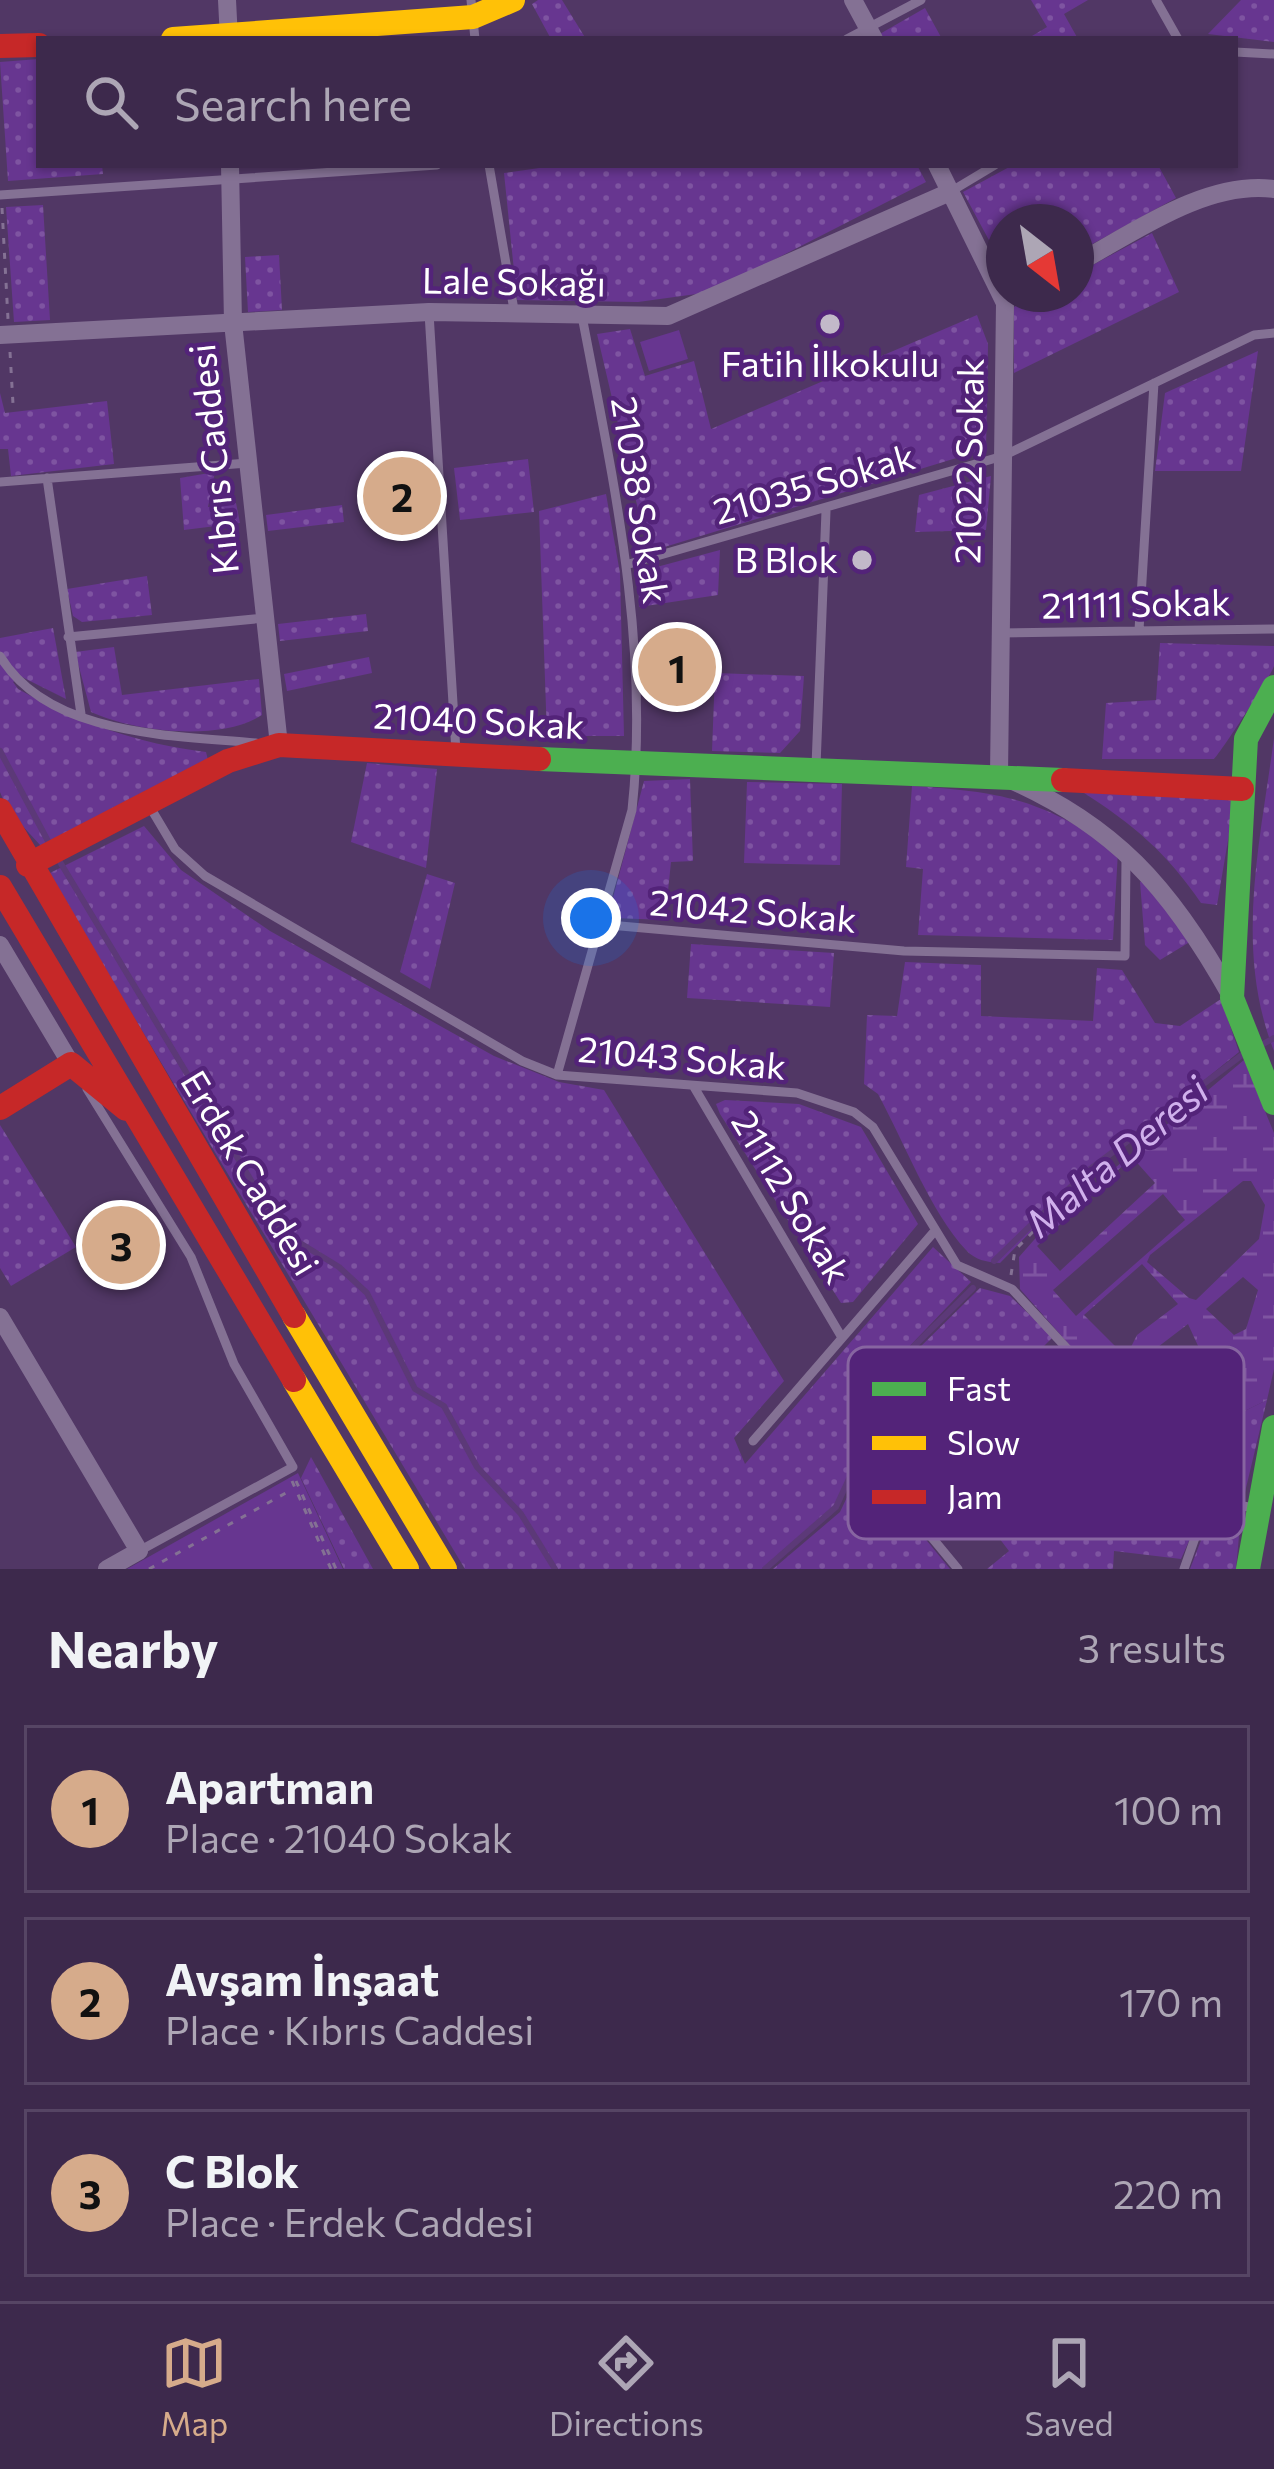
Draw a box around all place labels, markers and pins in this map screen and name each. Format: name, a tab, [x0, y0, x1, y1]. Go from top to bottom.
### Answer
marker: Fatih İlkokulu	[817, 311, 843, 337]
place label: Fatih İlkokulu	[721, 340, 939, 384]
pin: 2	[363, 451, 441, 541]
place label: B Blok	[734, 536, 838, 580]
marker: B Blok	[849, 547, 875, 573]
pin: 1	[638, 622, 716, 712]
pin: 3	[82, 1200, 160, 1290]

